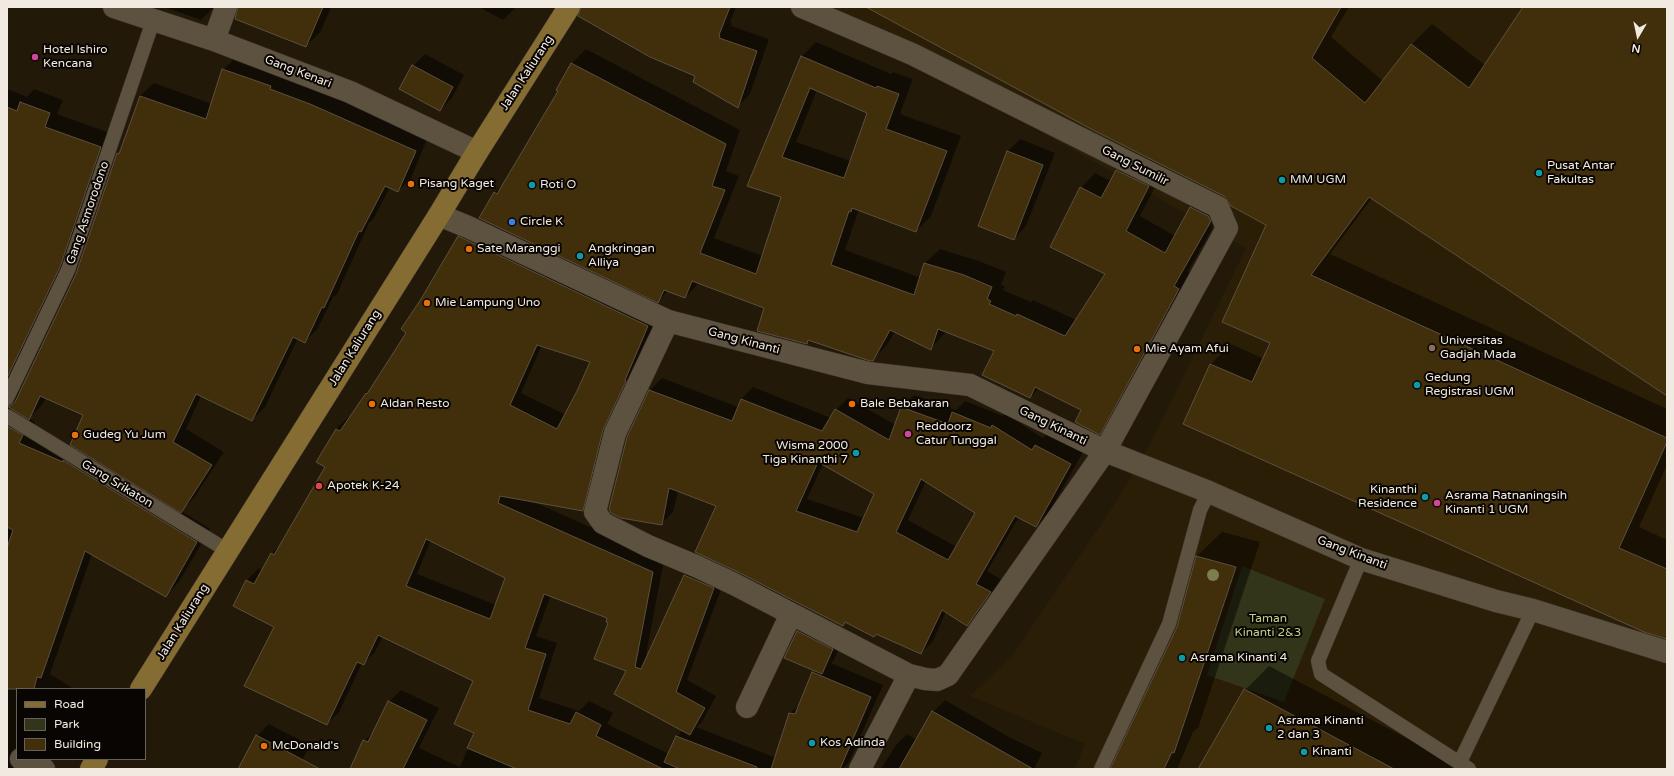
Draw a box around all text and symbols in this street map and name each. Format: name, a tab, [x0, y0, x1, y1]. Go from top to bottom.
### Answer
north arrow	[1618, 16, 1658, 56]
street label: Jalan Kaliurang	[497, 33, 557, 113]
text: N	[1631, 41, 1641, 55]
place label: Hotel Ishiro Kencana	[43, 43, 108, 71]
marker: Hotel Ishiro Kencana	[30, 52, 40, 62]
street label: Gang Kenari	[263, 53, 333, 91]
street label: Gang Sumilir	[1099, 143, 1171, 189]
place label: Pusat Antar Fakultas	[1547, 159, 1614, 187]
street label: Gang Asmorodono	[64, 160, 112, 266]
marker: Pusat Antar Fakultas	[1534, 168, 1544, 178]
place label: MM UGM	[1290, 173, 1346, 187]
marker: MM UGM	[1277, 175, 1287, 185]
place label: Pisang Kaget	[419, 177, 494, 191]
place label: Roti O	[540, 178, 576, 192]
marker: Pisang Kaget	[406, 179, 416, 189]
marker: Roti O	[527, 180, 537, 190]
place label: Circle K	[520, 215, 563, 229]
marker: Circle K	[507, 217, 517, 227]
place label: Sate Maranggi	[477, 242, 561, 256]
place label: Angkringan Alliya	[588, 242, 655, 270]
marker: Sate Maranggi	[464, 244, 474, 254]
marker: Angkringan Alliya	[575, 251, 585, 261]
place label: Mie Lampung Uno	[435, 296, 540, 310]
marker: Mie Lampung Uno	[422, 298, 432, 308]
street label: Jalan Kaliurang	[326, 307, 384, 389]
street label: Gang Kinanti	[707, 325, 781, 357]
place label: Universitas Gadjah Mada	[1440, 334, 1516, 362]
place label: Mie Ayam Afui	[1145, 342, 1229, 356]
marker: Universitas Gadjah Mada	[1427, 343, 1437, 353]
marker: Mie Ayam Afui	[1132, 344, 1142, 354]
place label: Gedung Registrasi UGM	[1425, 371, 1514, 399]
marker: Gedung Registrasi UGM	[1412, 380, 1422, 390]
place label: Aldan Resto	[380, 397, 449, 411]
place label: Bale Bebakaran	[860, 397, 949, 411]
marker: Aldan Resto	[367, 399, 377, 409]
marker: Bale Bebakaran	[847, 399, 857, 409]
street label: Gang Kinanti	[1017, 403, 1089, 449]
place label: Reddoorz Catur Tunggal	[916, 420, 997, 448]
place label: Gudeg Yu Jum	[83, 428, 166, 442]
marker: Reddoorz Catur Tunggal	[903, 429, 913, 439]
marker: Gudeg Yu Jum	[70, 430, 80, 440]
place label: Wisma 2000 Tiga Kinanthi 7	[763, 439, 848, 467]
marker: Wisma 2000 Tiga Kinanthi 7	[851, 448, 861, 458]
street label: Gang Srikaton	[79, 457, 155, 511]
place label: Apotek K-24	[327, 479, 400, 493]
marker: Apotek K-24	[314, 481, 324, 491]
place label: Kinanthi Residence	[1358, 483, 1417, 511]
place label: Asrama Ratnaningsih Kinanti 1 UGM	[1445, 489, 1567, 517]
marker: Kinanthi Residence	[1420, 492, 1430, 502]
marker: Asrama Ratnaningsih Kinanti 1 UGM	[1432, 498, 1442, 508]
street label: Gang Kinanti	[1315, 533, 1389, 573]
street label: Jalan Kaliurang	[154, 581, 212, 663]
park label: Taman Kinanti 2&3	[1235, 612, 1301, 640]
place label: Asrama Kinanti 4	[1190, 651, 1287, 665]
marker: Asrama Kinanti 4	[1177, 653, 1187, 663]
legend	[16, 688, 146, 760]
text: Road	[54, 697, 84, 711]
place label: Asrama Kinanti 2 dan 3	[1277, 714, 1364, 742]
text: Park	[54, 717, 80, 731]
marker: Asrama Kinanti 2 dan 3	[1264, 723, 1274, 733]
place label: Kos Adinda	[820, 736, 885, 750]
text: Building	[54, 737, 101, 751]
marker: Kos Adinda	[807, 738, 817, 748]
place label: McDonald's	[272, 739, 339, 753]
marker: McDonald's	[259, 741, 269, 751]
place label: Kinanti	[1312, 745, 1352, 759]
marker: Kinanti	[1299, 747, 1309, 757]

